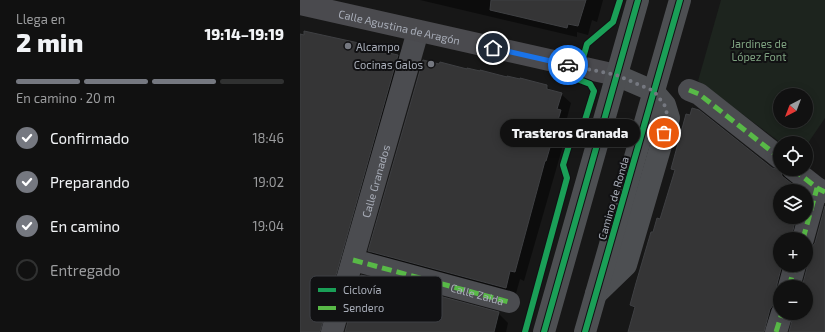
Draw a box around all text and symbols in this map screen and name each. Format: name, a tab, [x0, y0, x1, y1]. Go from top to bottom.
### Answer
street label: Calle Agustina de Aragón	[337, 6, 462, 46]
text: Llega en	[16, 11, 65, 27]
text: 19:14–19:19	[204, 25, 284, 43]
text: 2 min	[16, 26, 83, 57]
pin	[476, 31, 510, 65]
icon: home	[482, 37, 504, 59]
park label: Jardines de López Font	[731, 37, 787, 63]
place label: Alcampo	[356, 40, 400, 53]
marker: Alcampo	[343, 41, 353, 51]
courier	[548, 45, 588, 85]
icon: car	[557, 54, 579, 76]
place label: Cocinas Galos	[354, 58, 423, 71]
marker: Cocinas Galos	[426, 59, 436, 69]
north arrow	[773, 88, 813, 128]
map controls	[773, 88, 813, 320]
text: En camino · 20 m	[16, 90, 115, 106]
pin	[647, 116, 681, 150]
callout: Trasteros Granada	[500, 119, 640, 147]
icon: bag	[653, 122, 675, 144]
text: Trasteros Granada	[512, 125, 628, 141]
icon: check	[16, 127, 38, 149]
text: Confirmado	[50, 129, 129, 147]
text: 18:46	[252, 130, 284, 146]
button: locate	[773, 136, 813, 176]
street label: Calle Granados	[359, 143, 392, 219]
street label: Camino de Ronda	[595, 155, 631, 241]
icon: check	[16, 171, 38, 193]
text: Preparando	[50, 173, 130, 191]
text: 19:02	[253, 174, 284, 190]
button: layers	[773, 184, 813, 224]
icon: check	[16, 215, 38, 237]
text: En camino	[50, 217, 120, 235]
text: 19:04	[252, 218, 284, 234]
button: +	[773, 232, 813, 272]
text: Entregado	[50, 261, 120, 279]
legend	[310, 276, 442, 322]
street label: Calle Zaida	[449, 280, 506, 307]
button: −	[773, 280, 813, 320]
text: Ciclovía	[343, 283, 381, 296]
text: Sendero	[343, 301, 384, 314]

